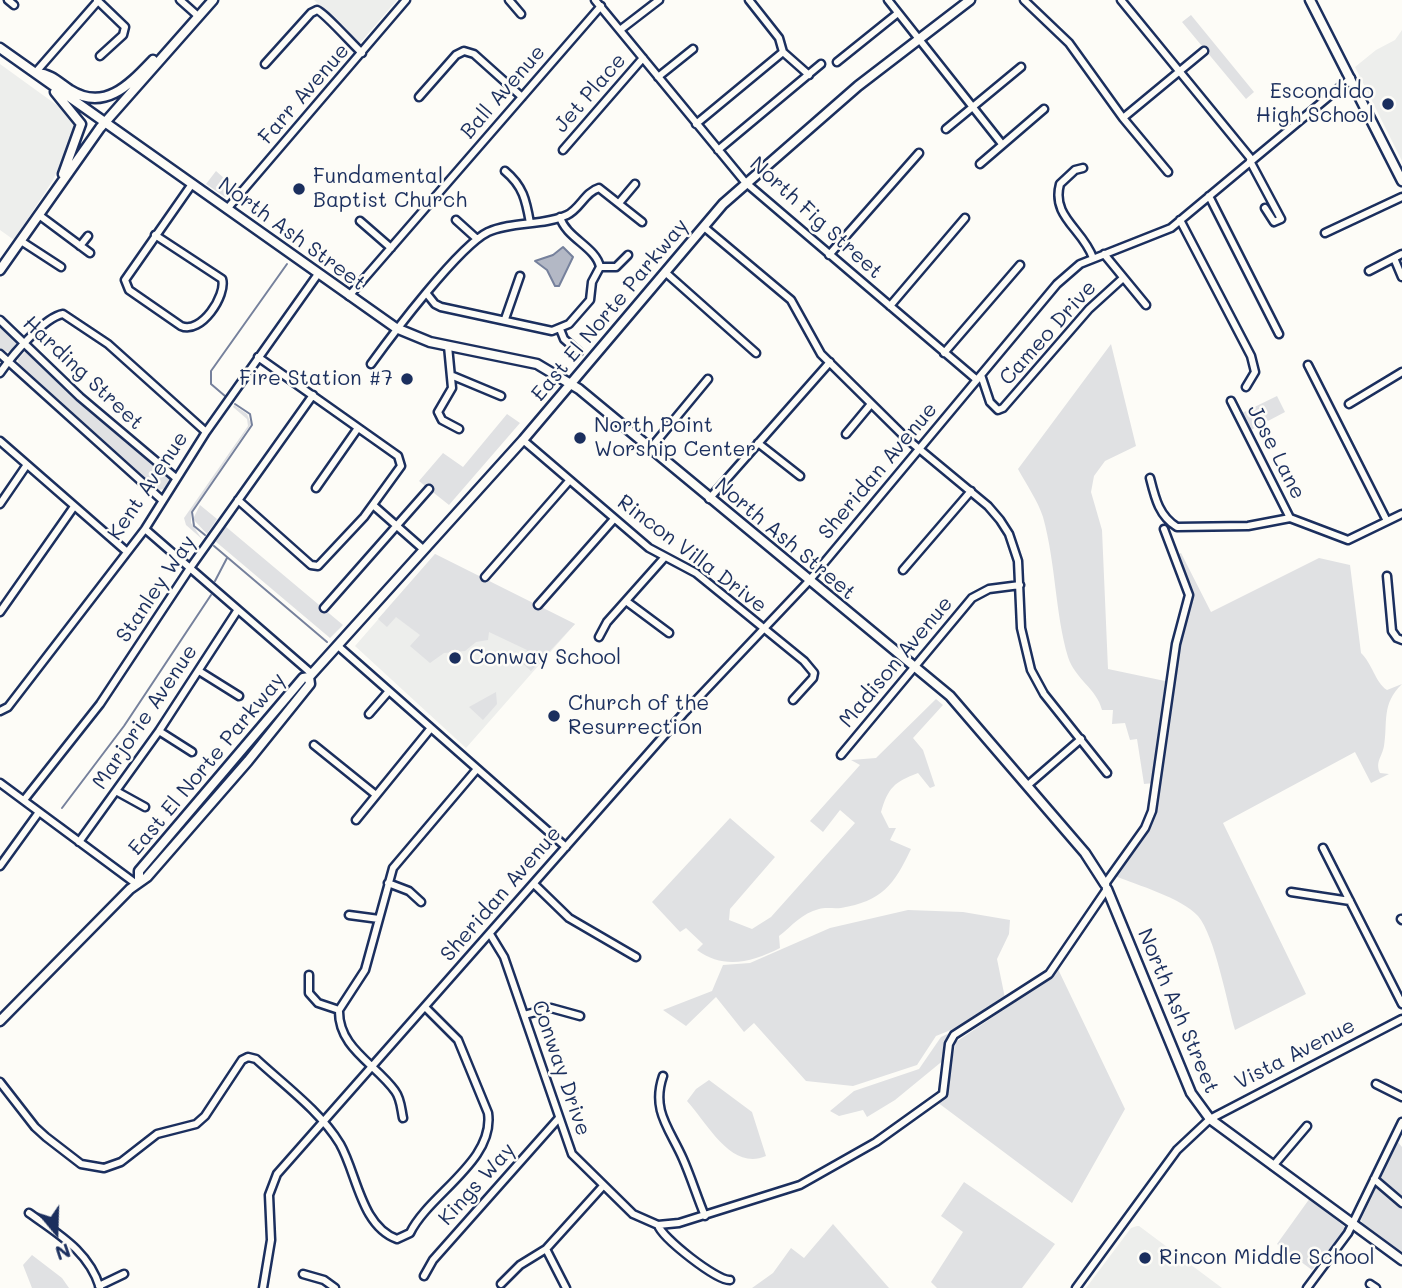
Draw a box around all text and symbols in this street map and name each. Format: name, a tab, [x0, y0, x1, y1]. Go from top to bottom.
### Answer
street label: Farr Avenue	[253, 38, 355, 150]
street label: Ball Avenue	[455, 40, 551, 144]
street label: Jet Place	[549, 48, 631, 138]
place label: Escondido High School	[1256, 79, 1374, 129]
marker: Escondido High School	[1380, 96, 1396, 112]
street label: North Fig Street	[744, 152, 888, 284]
place label: Fundamental Baptist Church	[313, 164, 467, 214]
street label: North Ash Street	[213, 172, 371, 296]
marker: Fundamental Baptist Church	[291, 181, 307, 197]
street label: East El Norte Parkway	[526, 214, 694, 406]
street label: Cameo Drive	[994, 275, 1102, 391]
street label: Harding Street	[17, 311, 149, 435]
place label: Fire Station #7	[239, 366, 393, 392]
marker: Fire Station #7	[399, 371, 415, 387]
street label: Sheridan Avenue	[813, 397, 943, 545]
street label: Jose Lane	[1241, 401, 1311, 503]
place label: North Point Worship Center	[594, 413, 756, 463]
street label: Kent Avenue	[102, 427, 194, 545]
marker: North Point Worship Center	[572, 430, 588, 446]
street label: North Ash Street	[709, 473, 861, 605]
street label: Rincon Villa Drive	[612, 490, 772, 618]
street label: Stanley Way	[111, 530, 201, 648]
street label: Madison Avenue	[834, 591, 958, 733]
street label: Marjorie Avenue	[87, 640, 203, 794]
place label: Conway School	[469, 645, 621, 671]
marker: Conway School	[447, 650, 463, 666]
street label: East El Norte Parkway	[123, 668, 291, 860]
place label: Church of the Resurrection	[568, 691, 709, 741]
marker: Church of the Resurrection	[546, 708, 562, 724]
street label: Sheridan Avenue	[435, 821, 567, 967]
street label: North Ash Street	[1132, 925, 1224, 1097]
street label: Conway Drive	[526, 997, 596, 1139]
street label: Vista Avenue	[1231, 1013, 1359, 1095]
street label: Kings Way	[433, 1138, 521, 1230]
north arrow	[21, 1197, 91, 1267]
text: N	[52, 1238, 74, 1266]
place label: Rincon Middle School	[1159, 1245, 1375, 1271]
marker: Rincon Middle School	[1137, 1250, 1153, 1266]

